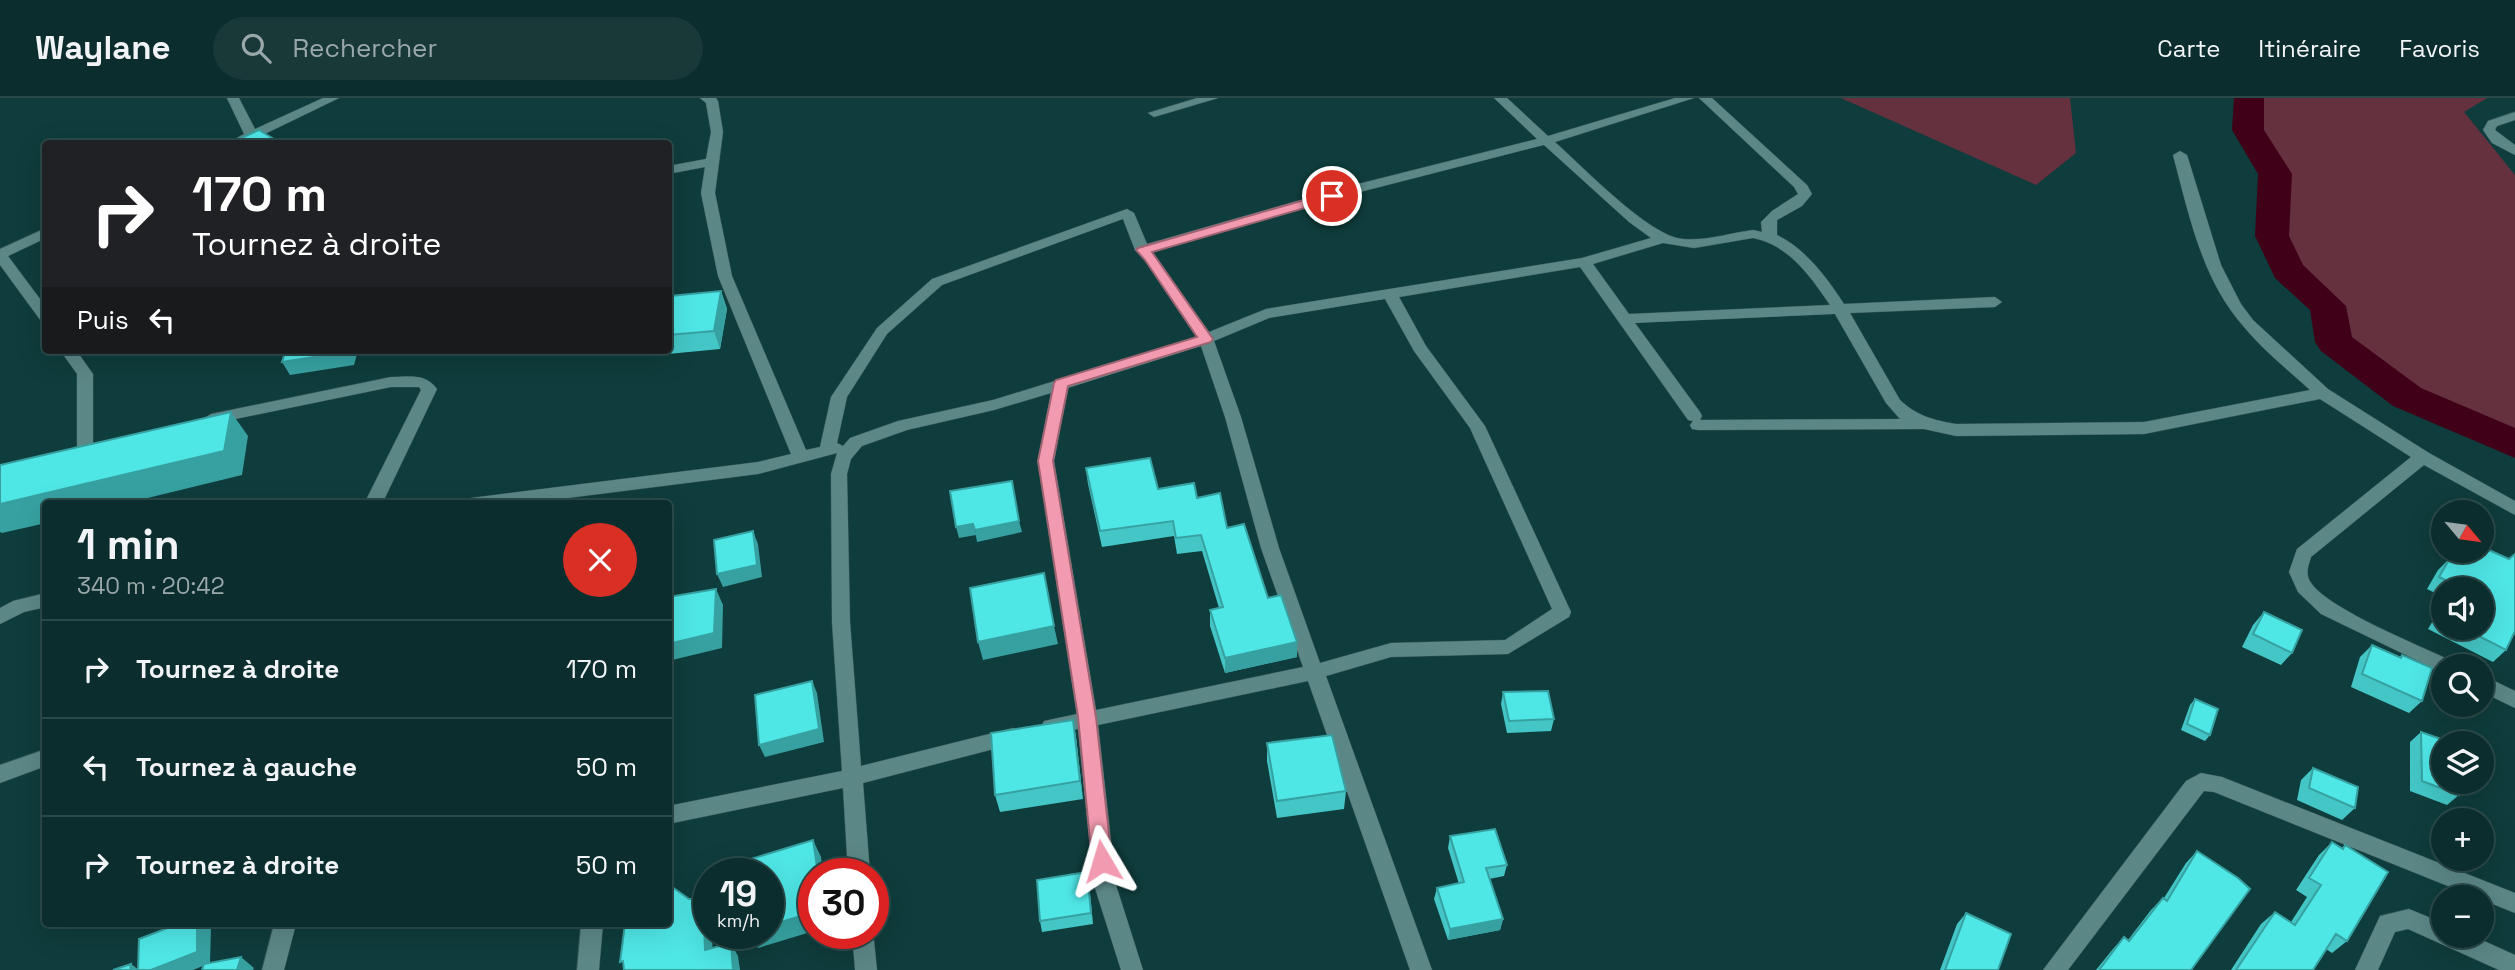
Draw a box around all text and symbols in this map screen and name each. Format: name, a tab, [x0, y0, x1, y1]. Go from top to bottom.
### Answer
search box	[213, 17, 703, 80]
text: Waylane	[35, 27, 171, 69]
icon: search	[237, 29, 275, 67]
text: Rechercher	[293, 31, 437, 65]
text: Carte	[2157, 33, 2220, 64]
text: Itinéraire	[2258, 33, 2361, 64]
text: Favoris	[2399, 33, 2480, 64]
text: 170 m	[192, 163, 327, 225]
pin	[1302, 166, 1362, 226]
icon: right	[77, 168, 168, 259]
icon: arrive	[1313, 177, 1351, 215]
text: Tournez à droite	[192, 224, 441, 264]
icon: left	[143, 301, 181, 339]
text: Puis	[77, 303, 129, 337]
north arrow	[2431, 500, 2494, 564]
map controls	[2431, 500, 2494, 948]
text: 1 min	[77, 518, 180, 571]
button: close	[563, 523, 637, 597]
text: 340 m · 20:42	[77, 571, 225, 601]
button: sound	[2431, 577, 2494, 640]
icon: right	[77, 650, 115, 688]
text: Tournez à droite	[136, 652, 339, 686]
text: 170 m	[566, 652, 637, 686]
button: search	[2431, 654, 2494, 717]
button: layers	[2431, 731, 2494, 794]
icon: left	[77, 748, 115, 786]
text: Tournez à gauche	[136, 750, 357, 784]
text: 50 m	[576, 750, 637, 784]
button: +	[2431, 808, 2494, 871]
position arrow	[1065, 824, 1139, 898]
icon: right	[77, 846, 115, 884]
text: Tournez à droite	[136, 848, 339, 882]
text: 50 m	[576, 848, 637, 882]
speed limit sign: 30	[798, 858, 889, 949]
text: 19	[720, 872, 757, 916]
button: −	[2431, 885, 2494, 948]
text: km/h	[717, 909, 760, 932]

